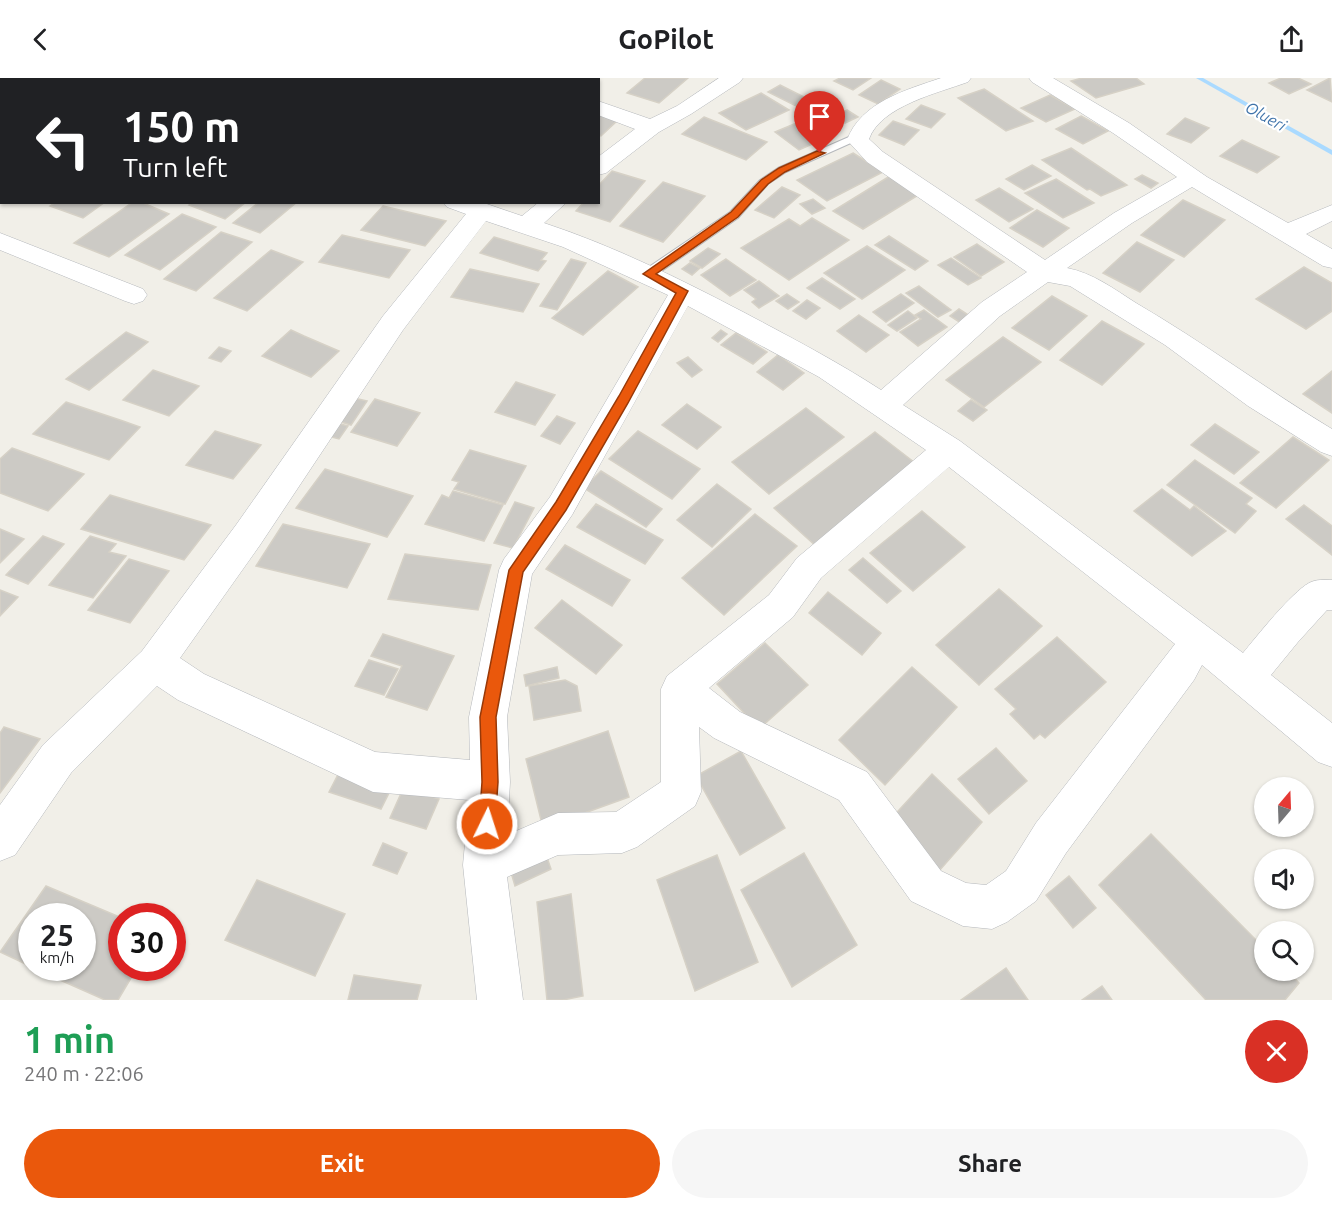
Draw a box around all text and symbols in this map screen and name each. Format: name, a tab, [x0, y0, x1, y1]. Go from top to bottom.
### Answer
icon: back	[24, 23, 57, 56]
icon: share	[1275, 23, 1308, 56]
text: GoPilot	[618, 24, 714, 54]
pin	[794, 91, 845, 153]
water label: Olueri	[1243, 98, 1290, 135]
icon: arrive	[803, 100, 836, 133]
icon: left	[24, 102, 102, 180]
text: 150 m	[123, 103, 240, 150]
text: Turn left	[123, 152, 227, 182]
north arrow	[1254, 777, 1314, 837]
map controls	[1254, 777, 1314, 981]
position arrow	[455, 792, 519, 856]
button: sound	[1254, 849, 1314, 909]
speed limit sign: 30	[108, 903, 186, 981]
text: 25	[40, 918, 74, 952]
button: search	[1254, 921, 1314, 981]
text: km/h	[40, 949, 74, 966]
text: 1 min	[24, 1019, 115, 1060]
button: close	[1245, 1020, 1308, 1083]
text: 240 m · 22:06	[24, 1062, 144, 1085]
button: Exit	[24, 1129, 660, 1198]
button: Share	[672, 1129, 1308, 1198]

